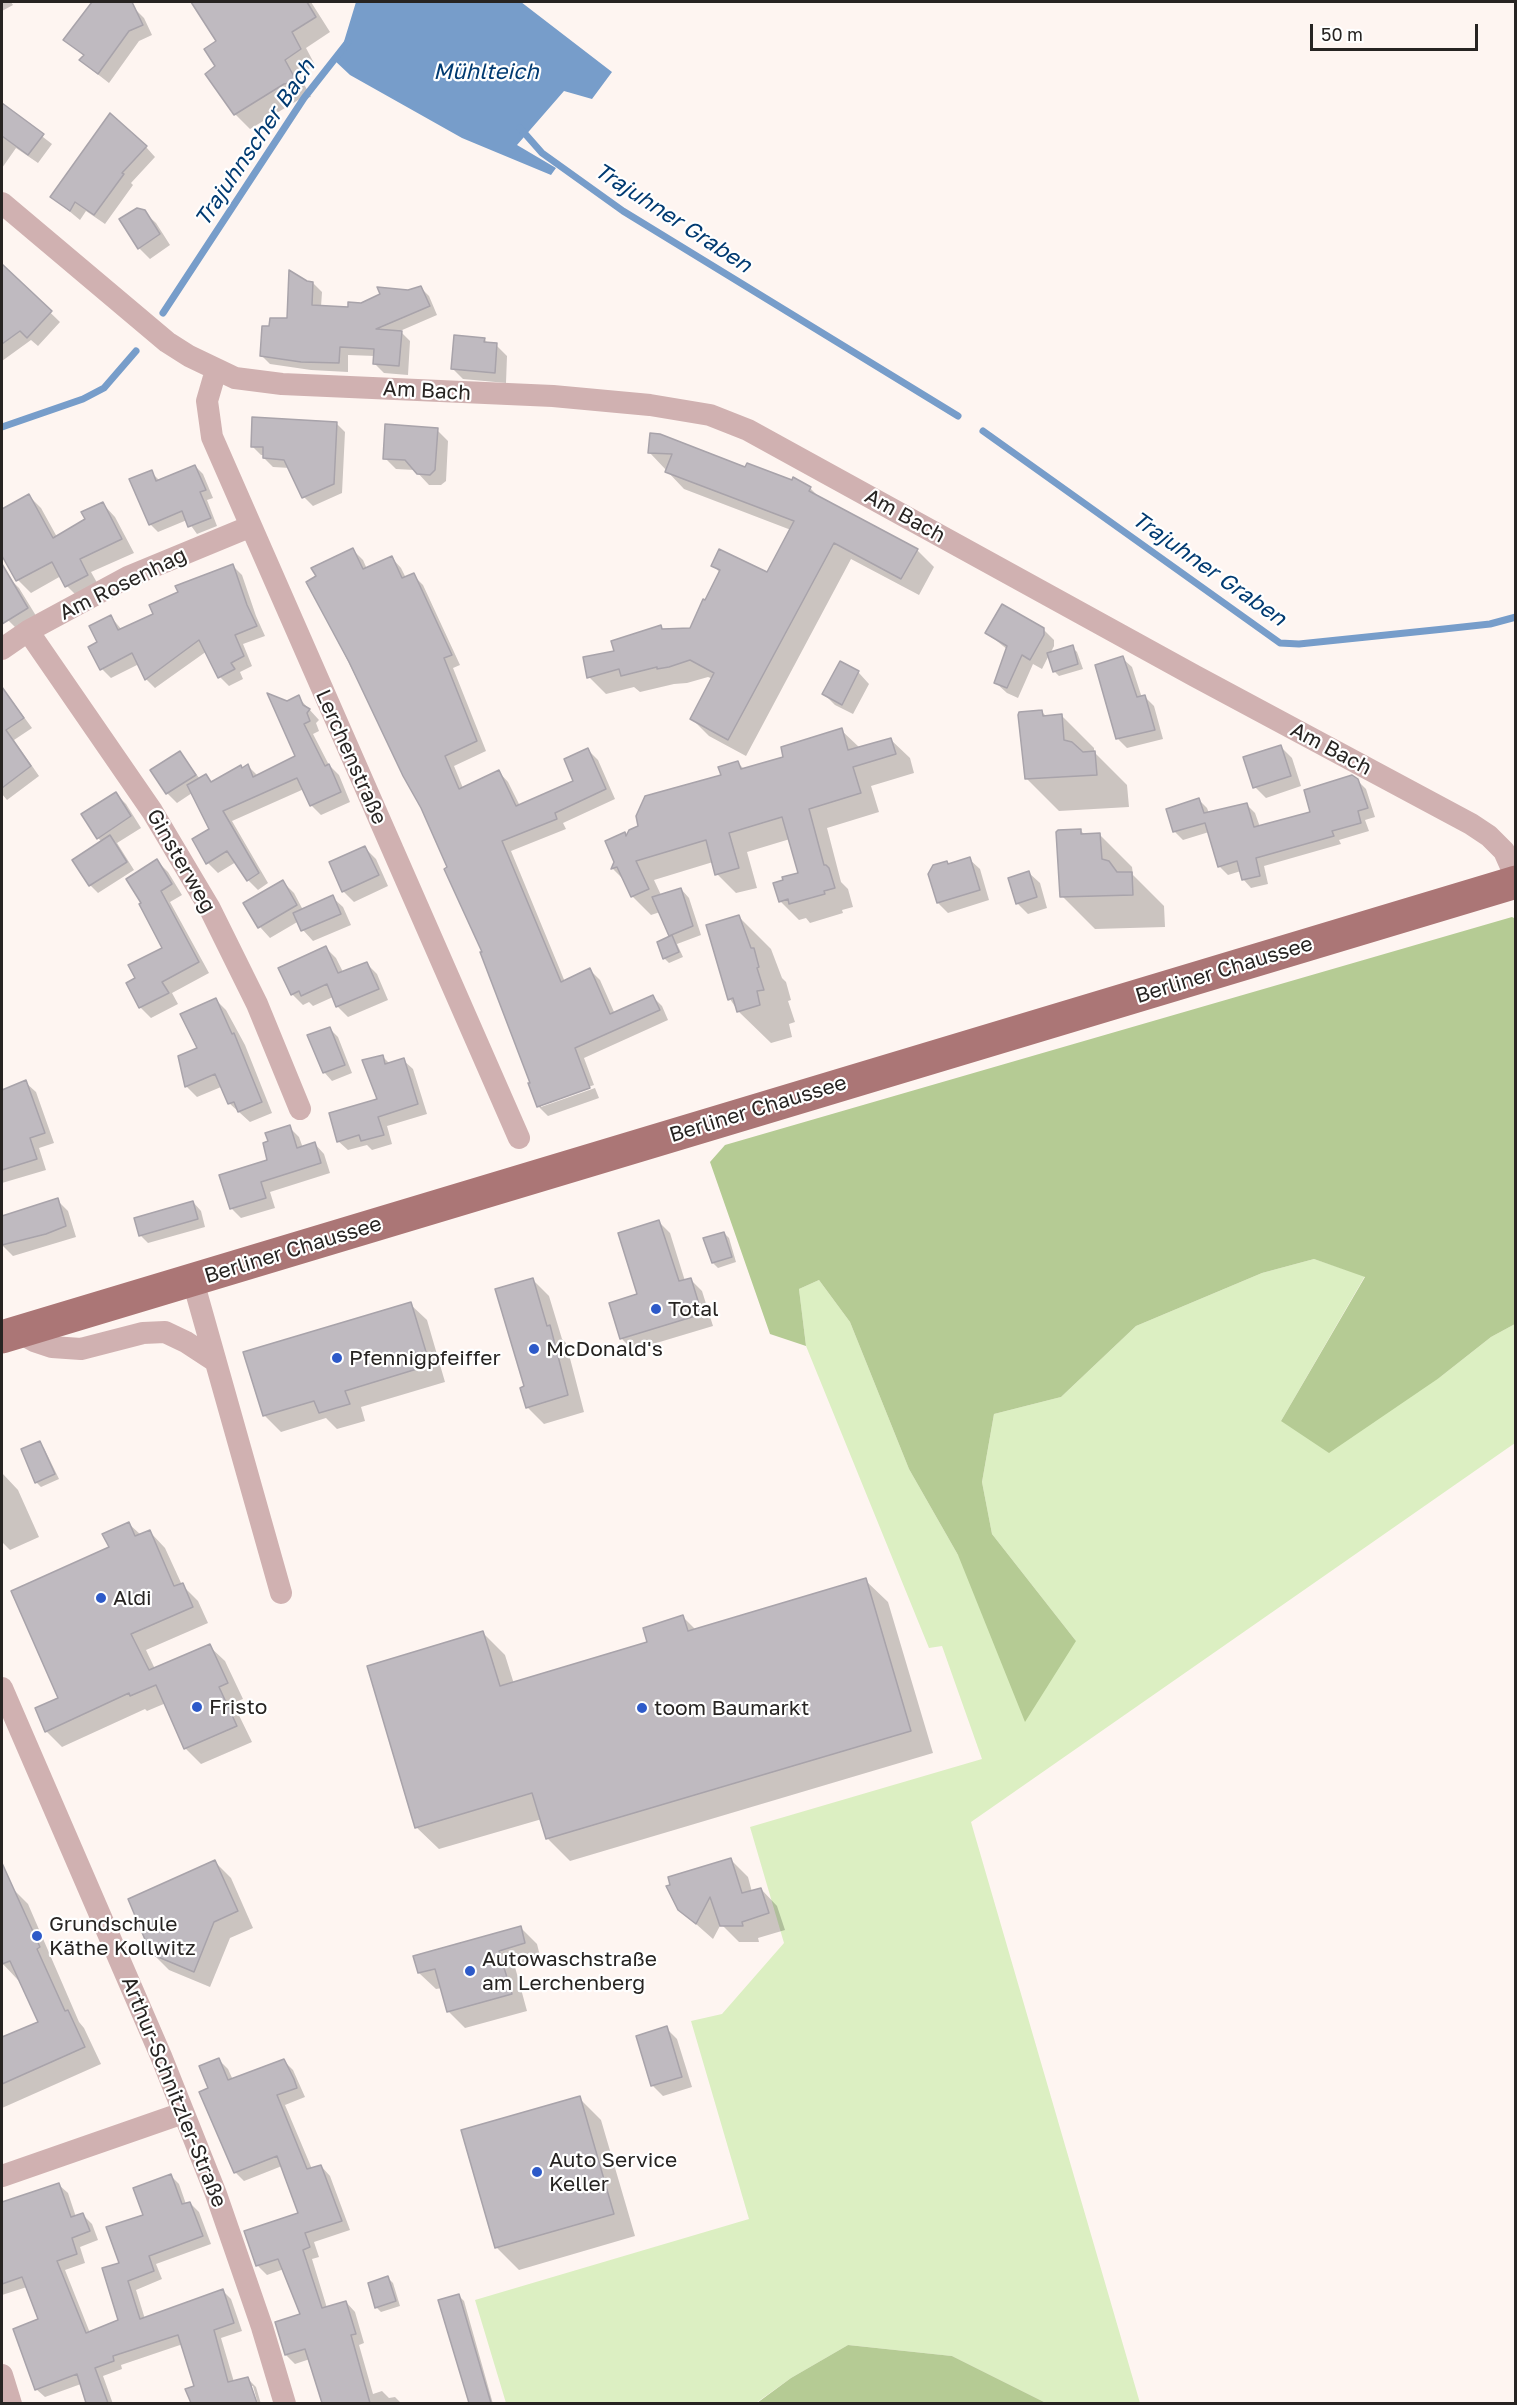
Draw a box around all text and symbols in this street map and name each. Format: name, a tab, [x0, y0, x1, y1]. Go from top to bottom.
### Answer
scale bar	[1313, 12, 1481, 50]
text: 50 m	[1321, 23, 1363, 45]
water label: Trajuhnscher Bach	[189, 55, 321, 231]
water label: Mühlteich	[433, 59, 539, 85]
water label: Trajuhner Graben	[590, 157, 756, 279]
street label: Am Bach	[382, 376, 472, 406]
street label: Am Bach	[860, 484, 950, 548]
water label: Trajuhner Graben	[1127, 506, 1291, 632]
street label: Am Rosenhag	[55, 542, 191, 626]
street label: Lerchenstraße	[310, 686, 392, 828]
street label: Am Bach	[1286, 717, 1376, 781]
street label: Ginsterweg	[141, 805, 221, 917]
street label: Berliner Chaussee	[1132, 931, 1316, 1009]
street label: Berliner Chaussee	[666, 1070, 850, 1148]
street label: Berliner Chaussee	[201, 1211, 385, 1289]
place label: Total	[668, 1296, 719, 1322]
marker: Total	[649, 1302, 663, 1316]
place label: McDonald's	[546, 1336, 663, 1362]
marker: McDonald's	[527, 1342, 541, 1356]
place label: Pfennigpfeiffer	[349, 1345, 501, 1371]
marker: Pfennigpfeiffer	[330, 1351, 344, 1365]
place label: Aldi	[113, 1585, 152, 1611]
marker: Aldi	[94, 1591, 108, 1605]
place label: Fristo	[209, 1694, 267, 1720]
place label: toom Baumarkt	[654, 1695, 809, 1721]
marker: Fristo	[190, 1700, 204, 1714]
marker: toom Baumarkt	[635, 1701, 649, 1715]
place label: Grundschule Käthe Kollwitz	[49, 1911, 196, 1961]
marker: Grundschule Käthe Kollwitz	[30, 1929, 44, 1943]
place label: Autowaschstraße am Lerchenberg	[482, 1946, 657, 1996]
marker: Autowaschstraße am Lerchenberg	[463, 1964, 477, 1978]
street label: Arthur-Schnitzler-Straße	[116, 1973, 232, 2211]
place label: Auto Service Keller	[549, 2147, 677, 2197]
marker: Auto Service Keller	[530, 2165, 544, 2179]

